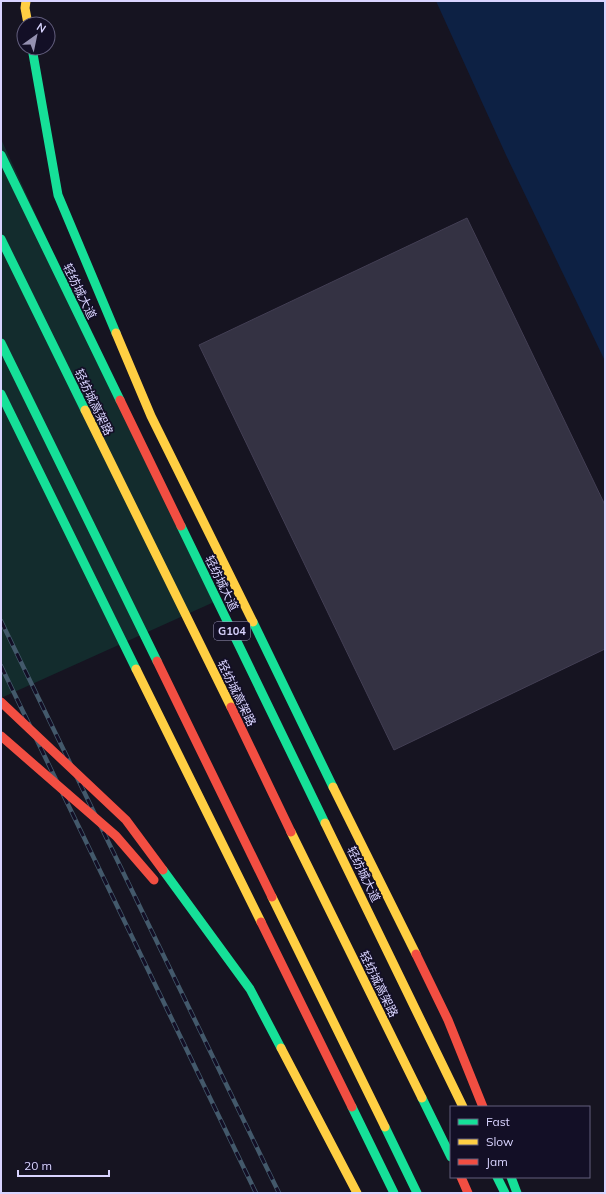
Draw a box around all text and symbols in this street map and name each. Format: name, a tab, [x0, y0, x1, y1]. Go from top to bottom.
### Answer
north arrow	[16, 16, 56, 56]
text: N	[34, 19, 49, 36]
street label: 轻纺城大道	[60, 261, 100, 321]
street label: 轻纺城高架路	[71, 366, 117, 438]
street label: 轻纺城大道	[202, 553, 242, 613]
road number: G104	[214, 622, 250, 640]
street label: 轻纺城高架路	[214, 657, 260, 729]
street label: 轻纺城大道	[344, 844, 384, 904]
street label: 轻纺城高架路	[356, 948, 402, 1020]
legend	[450, 1106, 590, 1178]
text: Fast	[486, 1114, 510, 1129]
text: Slow	[486, 1134, 514, 1149]
scale bar	[18, 1152, 109, 1178]
text: Jam	[486, 1154, 508, 1169]
text: 20 m	[24, 1158, 52, 1173]

